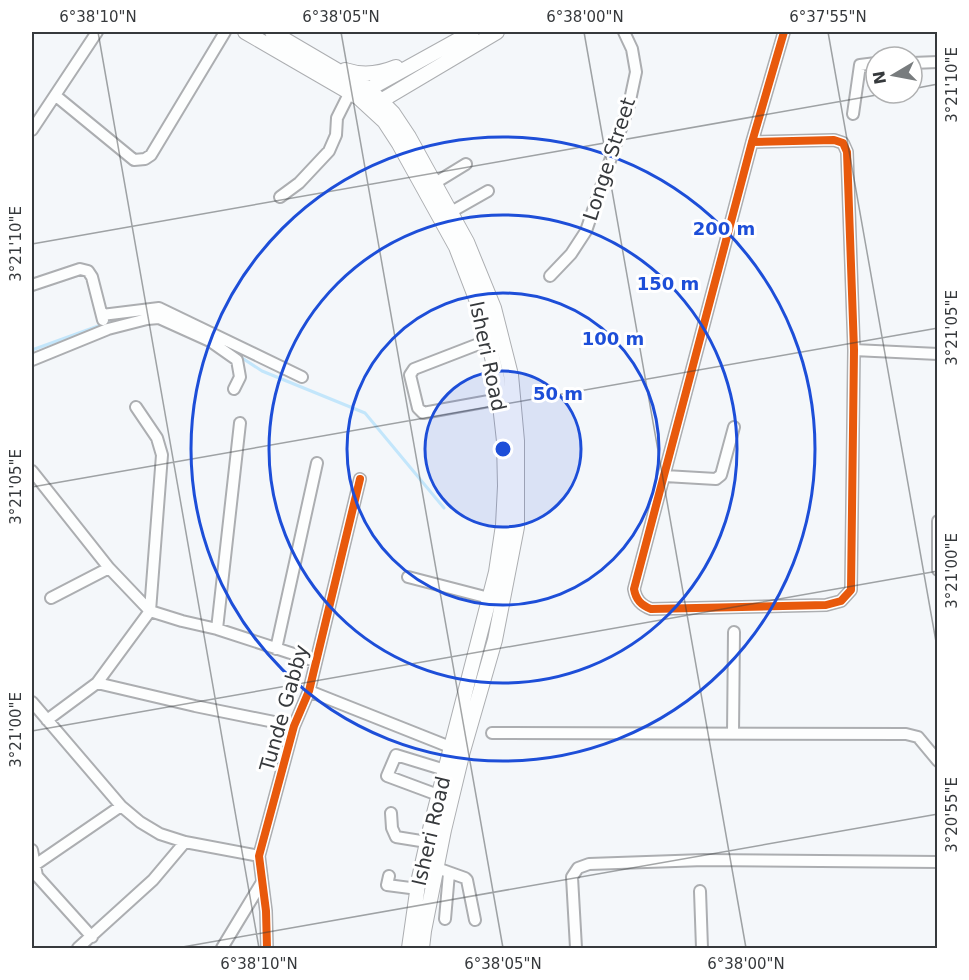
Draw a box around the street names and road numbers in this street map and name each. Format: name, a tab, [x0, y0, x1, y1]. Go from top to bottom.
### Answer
street label: Longe Street	[578, 94, 640, 224]
street label: Isheri Road	[465, 299, 511, 413]
street label: Tunde Gabby	[254, 642, 314, 775]
street label: Isheri Road	[407, 774, 455, 888]

